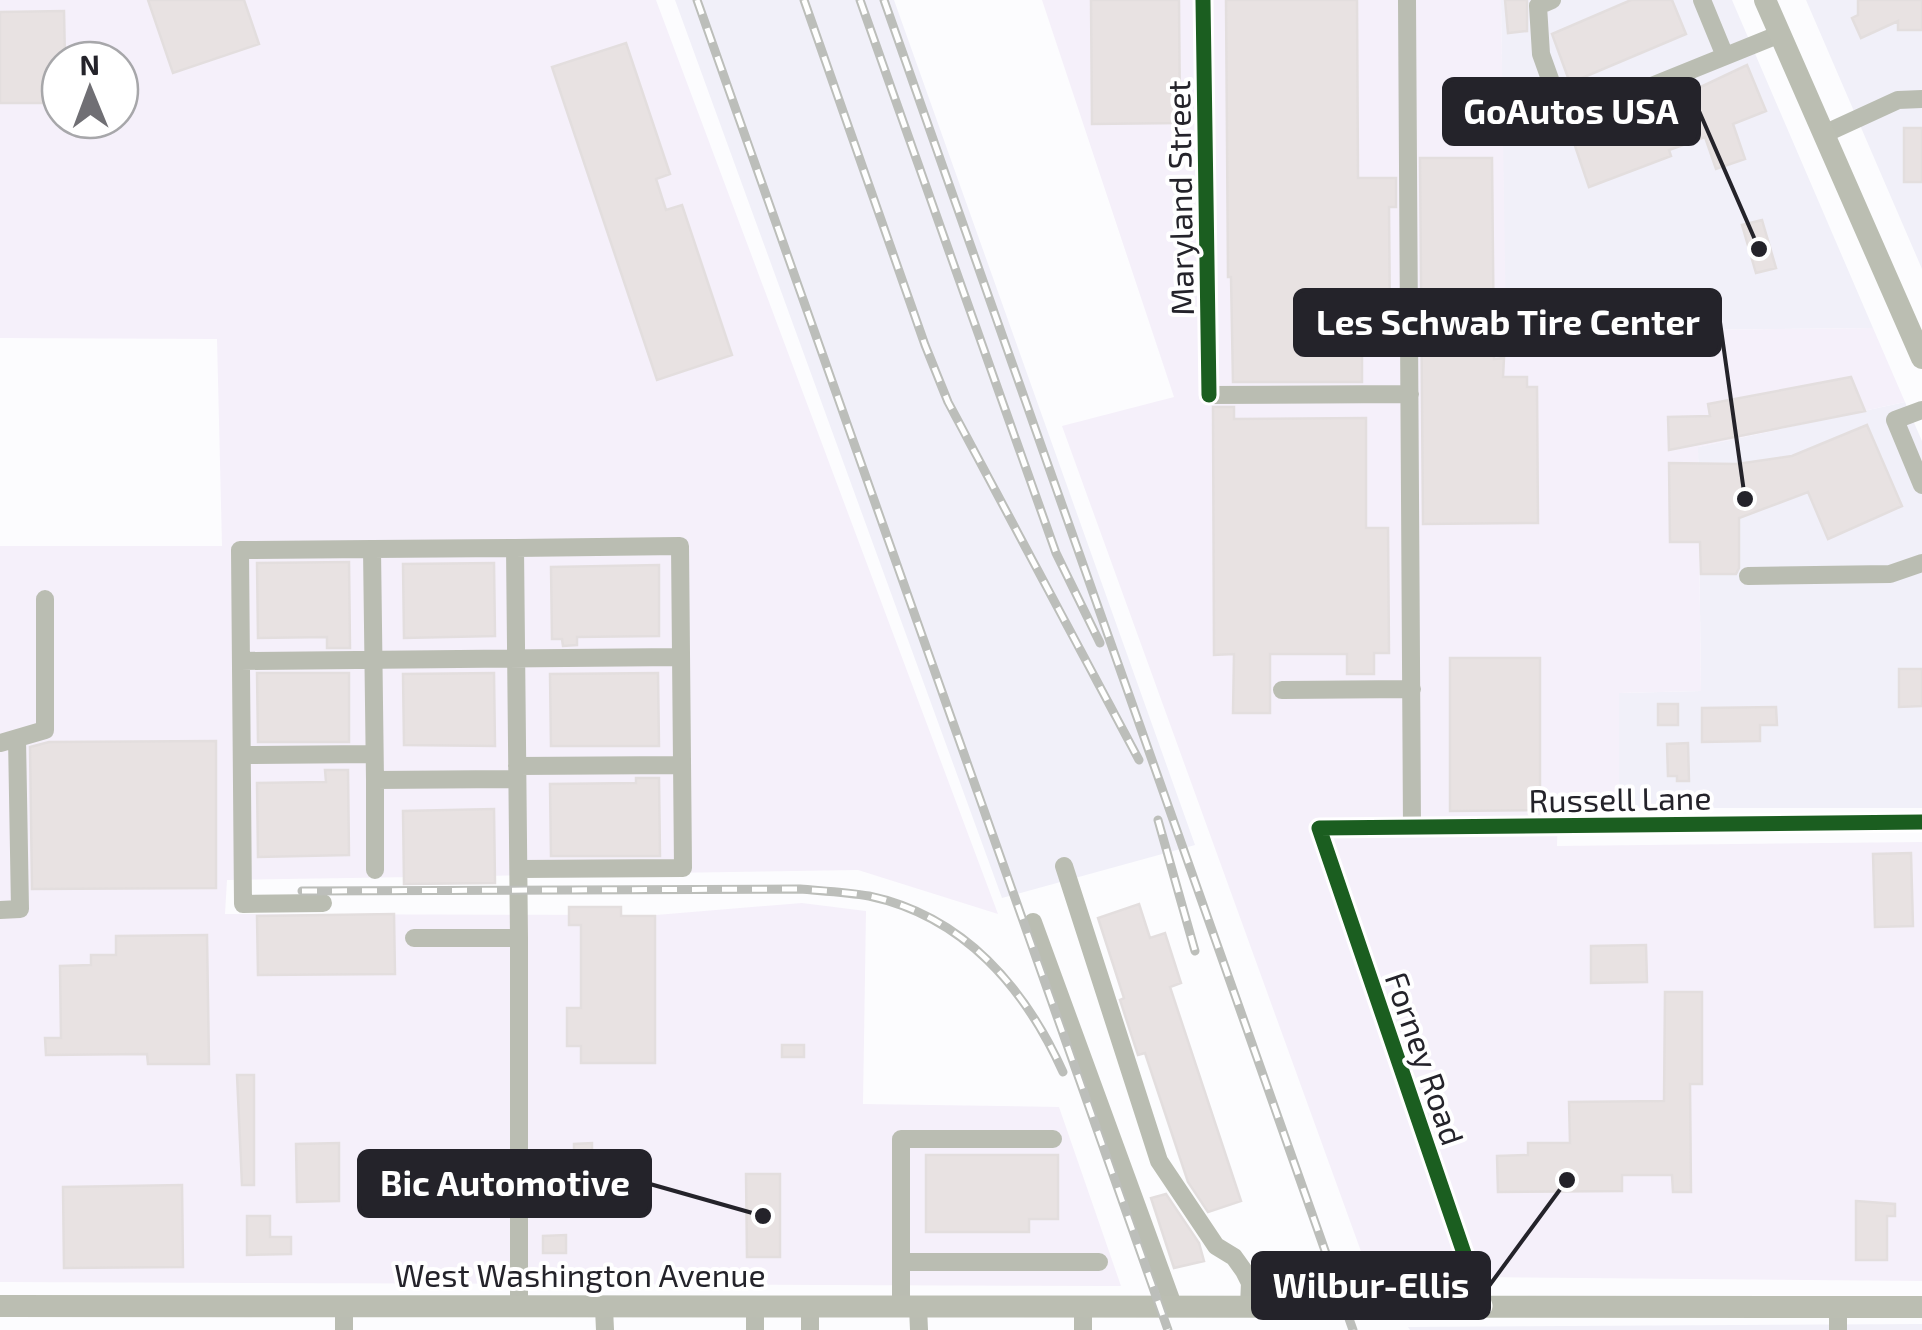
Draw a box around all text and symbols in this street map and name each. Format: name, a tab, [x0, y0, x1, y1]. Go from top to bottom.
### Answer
north arrow	[40, 40, 140, 140]
text: N	[79, 47, 100, 81]
callout: GoAutos USA	[1444, 79, 1699, 144]
street label: Maryland Street	[1158, 80, 1200, 316]
text: GoAutos USA	[1463, 89, 1679, 131]
callout: Les Schwab Tire Center	[1295, 290, 1720, 355]
text: Les Schwab Tire Center	[1316, 300, 1700, 342]
street label: Russell Lane	[1528, 777, 1712, 819]
street label: Forney Road	[1379, 966, 1473, 1150]
callout: Bic Automotive	[359, 1151, 650, 1216]
text: Bic Automotive	[380, 1161, 630, 1203]
callout: Wilbur-Ellis	[1253, 1253, 1489, 1318]
street label: West Washington Avenue	[394, 1255, 766, 1293]
text: Wilbur-Ellis	[1273, 1263, 1469, 1305]

